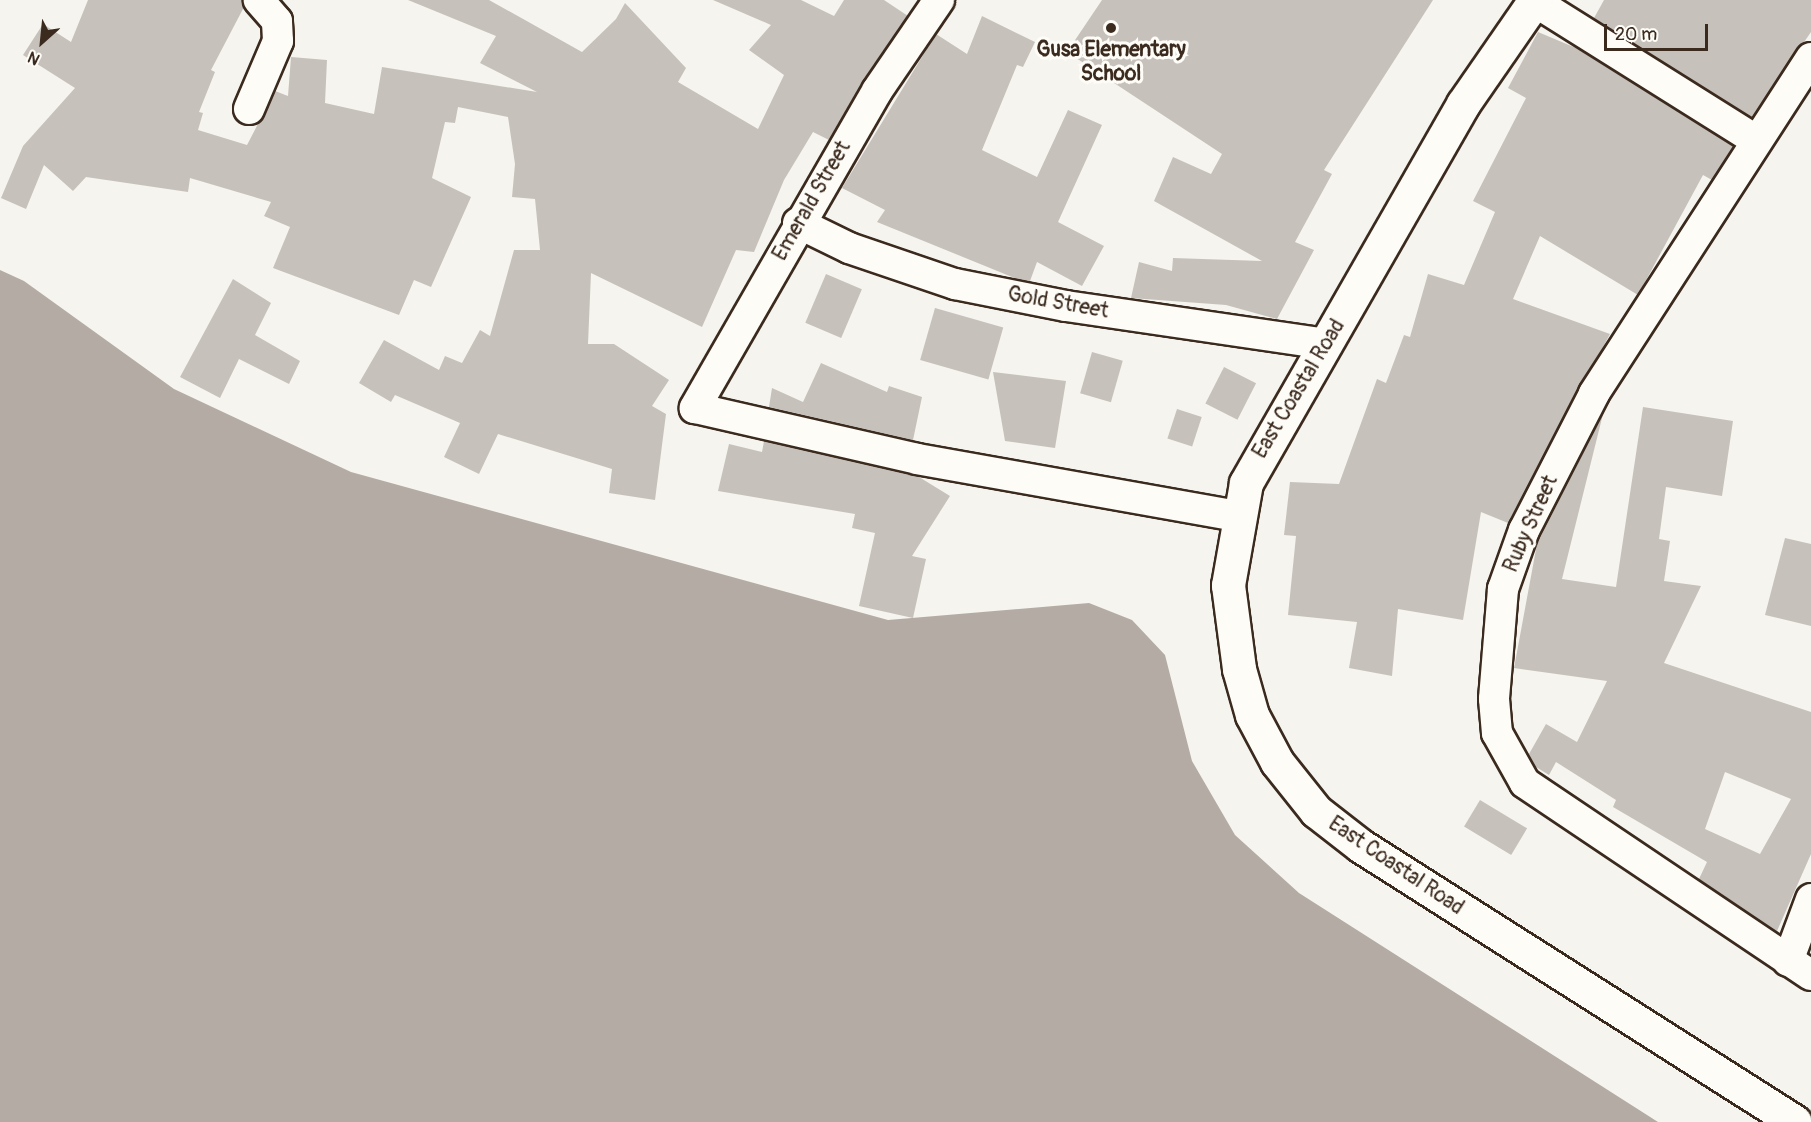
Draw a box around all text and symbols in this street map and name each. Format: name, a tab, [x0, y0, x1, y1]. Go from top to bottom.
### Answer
north arrow	[12, 12, 72, 72]
scale bar	[1607, 12, 1710, 50]
marker: Gusa Elementary School	[1104, 21, 1118, 35]
text: 20 m	[1615, 23, 1657, 46]
place label: Gusa Elementary School	[1036, 37, 1186, 87]
text: N	[24, 47, 43, 69]
street label: Emerald Street	[768, 137, 856, 265]
street label: Gold Street	[1006, 282, 1110, 324]
street label: East Coastal Road	[1248, 315, 1350, 463]
street label: Ruby Street	[1498, 472, 1564, 576]
street label: East Coastal Road	[1324, 811, 1468, 921]

